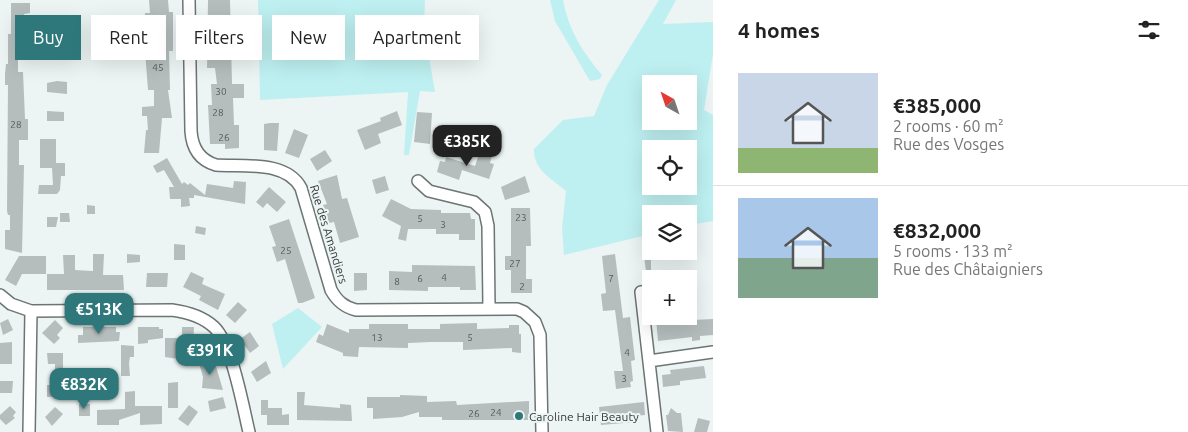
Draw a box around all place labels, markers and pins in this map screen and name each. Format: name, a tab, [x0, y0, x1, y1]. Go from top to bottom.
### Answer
pin: €385K	[432, 124, 502, 167]
pin: €513K	[64, 292, 134, 335]
pin: €391K	[175, 334, 245, 376]
pin: €832K	[49, 368, 119, 410]
marker: Caroline Hair Beauty	[513, 410, 525, 422]
place label: Caroline Hair Beauty	[529, 410, 639, 423]

